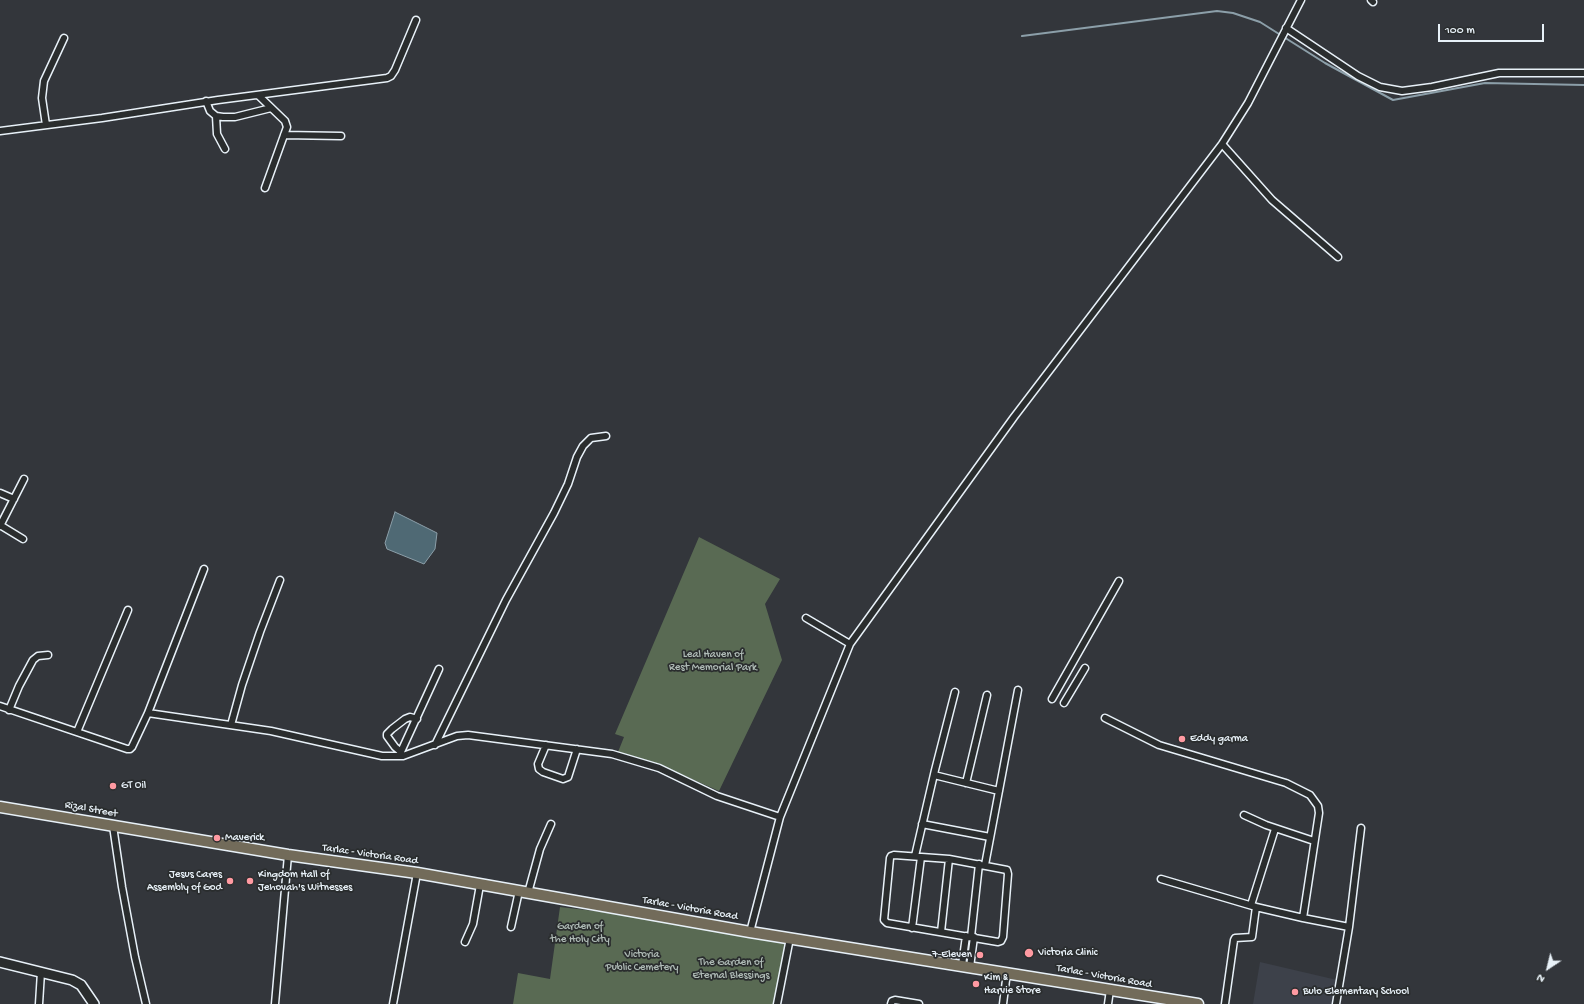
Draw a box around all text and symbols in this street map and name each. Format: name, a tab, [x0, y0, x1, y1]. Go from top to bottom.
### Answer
scale bar	[1440, 16, 1546, 42]
text: 100 m	[1445, 24, 1475, 38]
park label: Leal Haven of Rest Memorial Park	[669, 648, 757, 674]
place label: Eddy garma	[1190, 732, 1248, 746]
marker: Eddy garma	[1177, 734, 1187, 744]
place label: GT Oil	[121, 779, 146, 793]
marker: GT Oil	[108, 781, 118, 791]
street label: Rizal Street	[64, 799, 118, 821]
place label: Maverick	[225, 831, 264, 845]
marker: Maverick	[212, 833, 222, 843]
street label: Tarlac - Victoria Road	[321, 842, 419, 868]
place label: Jesus Cares Assembly of God	[147, 868, 222, 894]
place label: Kingdom Hall of Jehovah's Witnesses	[258, 868, 352, 894]
marker: Jesus Cares Assembly of God	[225, 876, 235, 886]
marker: Kingdom Hall of Jehovah's Witnesses	[245, 876, 255, 886]
street label: Tarlac - Victoria Road	[641, 894, 739, 924]
park label: Garden of the Holy City	[550, 920, 610, 946]
place label: Victoria Clinic	[1038, 946, 1098, 960]
marker: Victoria Clinic	[1023, 947, 1035, 959]
park label: Victoria Public Cemetery	[606, 948, 678, 974]
place label: 7-Eleven	[932, 948, 972, 962]
north arrow	[1528, 948, 1568, 988]
marker: 7-Eleven	[975, 950, 985, 960]
park label: The Garden of Eternal Blessings	[692, 956, 770, 982]
street label: Tarlac - Victoria Road	[1055, 962, 1153, 992]
place label: Kim & Harvie Store	[984, 971, 1041, 997]
text: N	[1535, 971, 1548, 985]
marker: Kim & Harvie Store	[971, 979, 981, 989]
place label: Bulo Elementary School	[1303, 985, 1409, 999]
marker: Bulo Elementary School	[1290, 987, 1300, 997]

